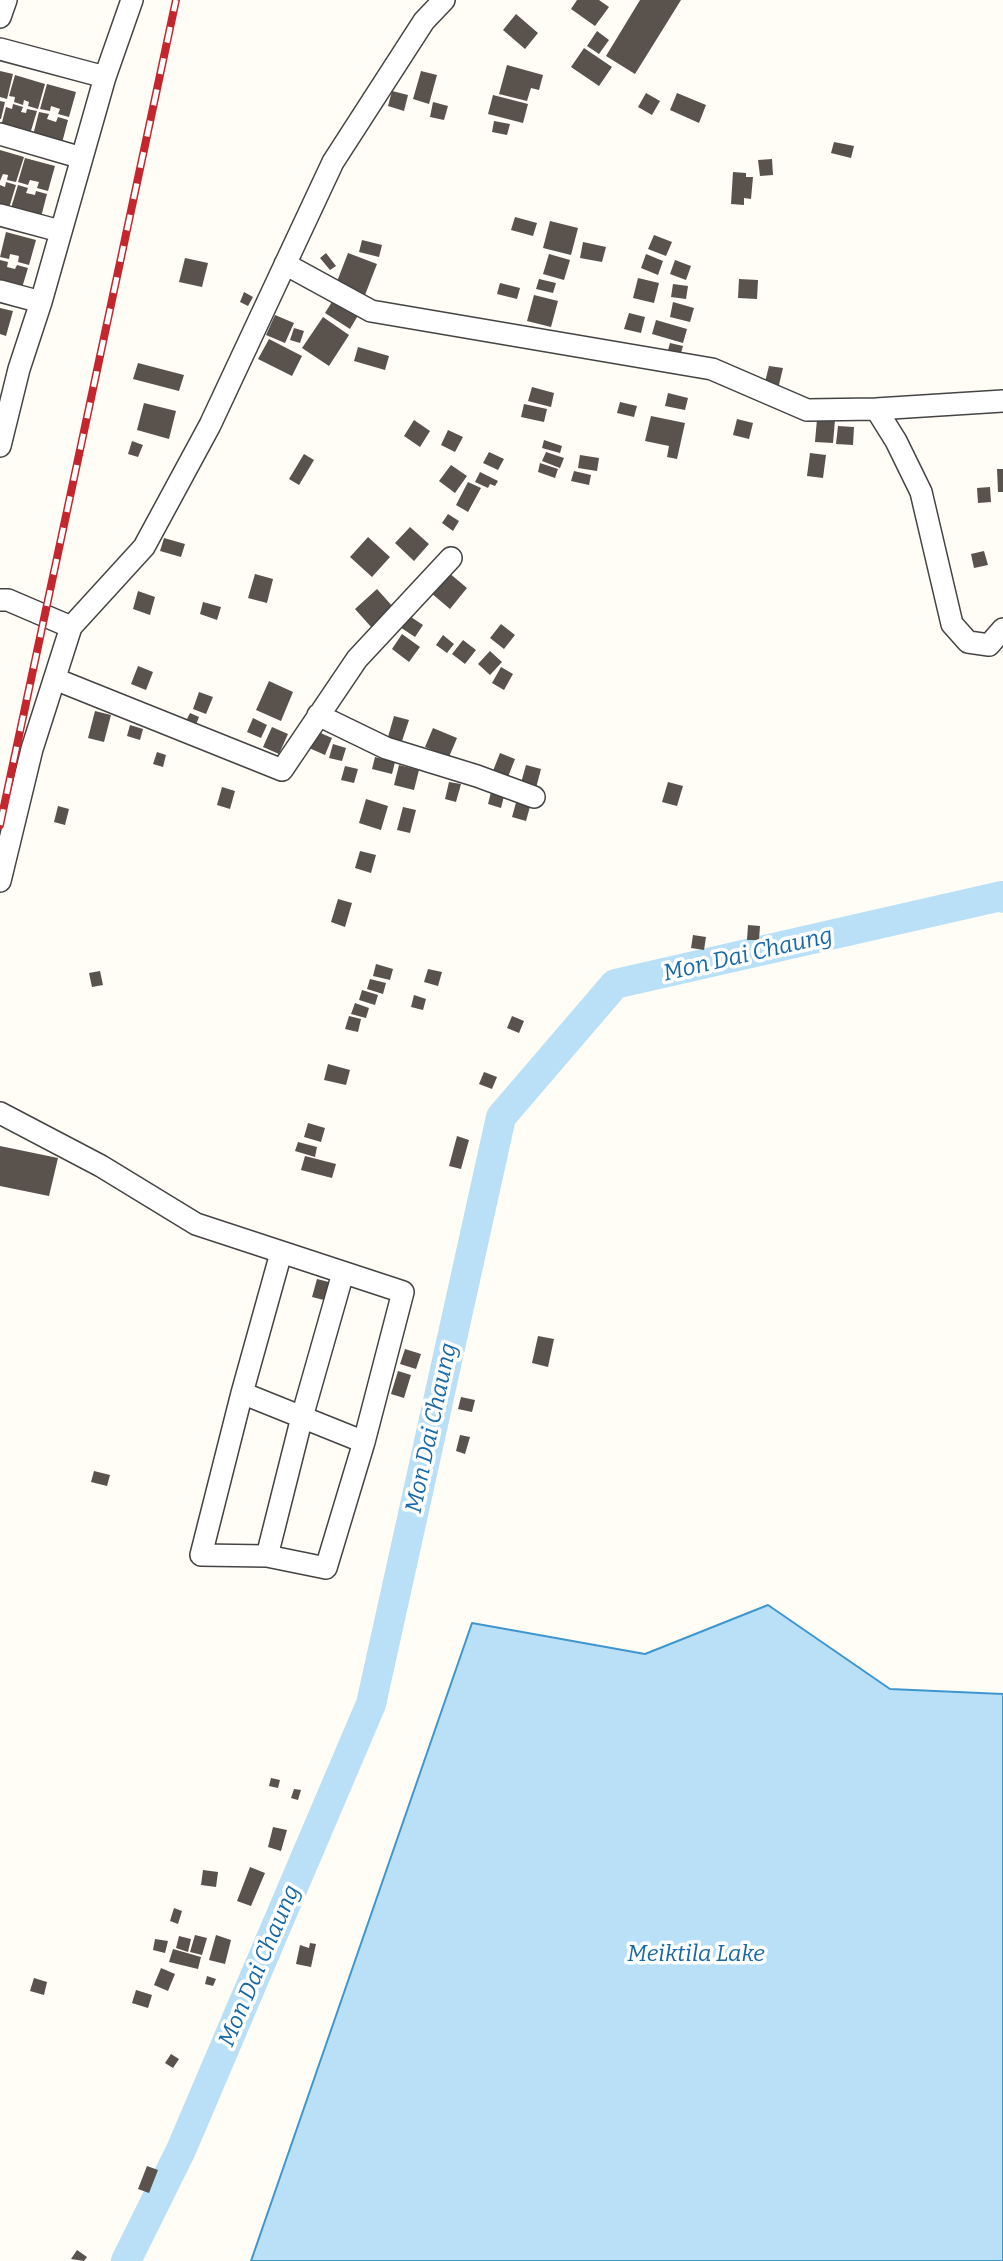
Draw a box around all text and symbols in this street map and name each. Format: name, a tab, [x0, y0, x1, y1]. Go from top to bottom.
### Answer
water label: Mon Dai Chaung	[661, 922, 835, 988]
water label: Mon Dai Chaung	[401, 1341, 463, 1515]
water label: Mon Dai Chaung	[214, 1881, 306, 2051]
water label: Meiktila Lake	[627, 1941, 765, 1969]

